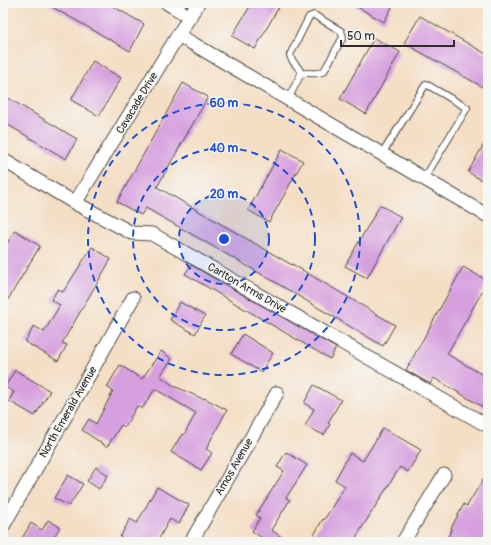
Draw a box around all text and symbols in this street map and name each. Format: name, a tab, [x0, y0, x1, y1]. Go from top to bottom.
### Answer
scale bar	[341, 22, 454, 48]
text: 50 m	[347, 29, 375, 44]
street label: Cavacade Drive	[114, 69, 161, 136]
text: 60 m	[210, 96, 239, 111]
text: 40 m	[209, 141, 239, 156]
text: 20 m	[210, 187, 238, 202]
centre of rings	[217, 232, 231, 246]
street label: Carlton Arms Drive	[205, 260, 289, 316]
street label: North Emerald Avenue	[37, 363, 100, 460]
street label: Amos Avenue	[212, 436, 256, 498]

